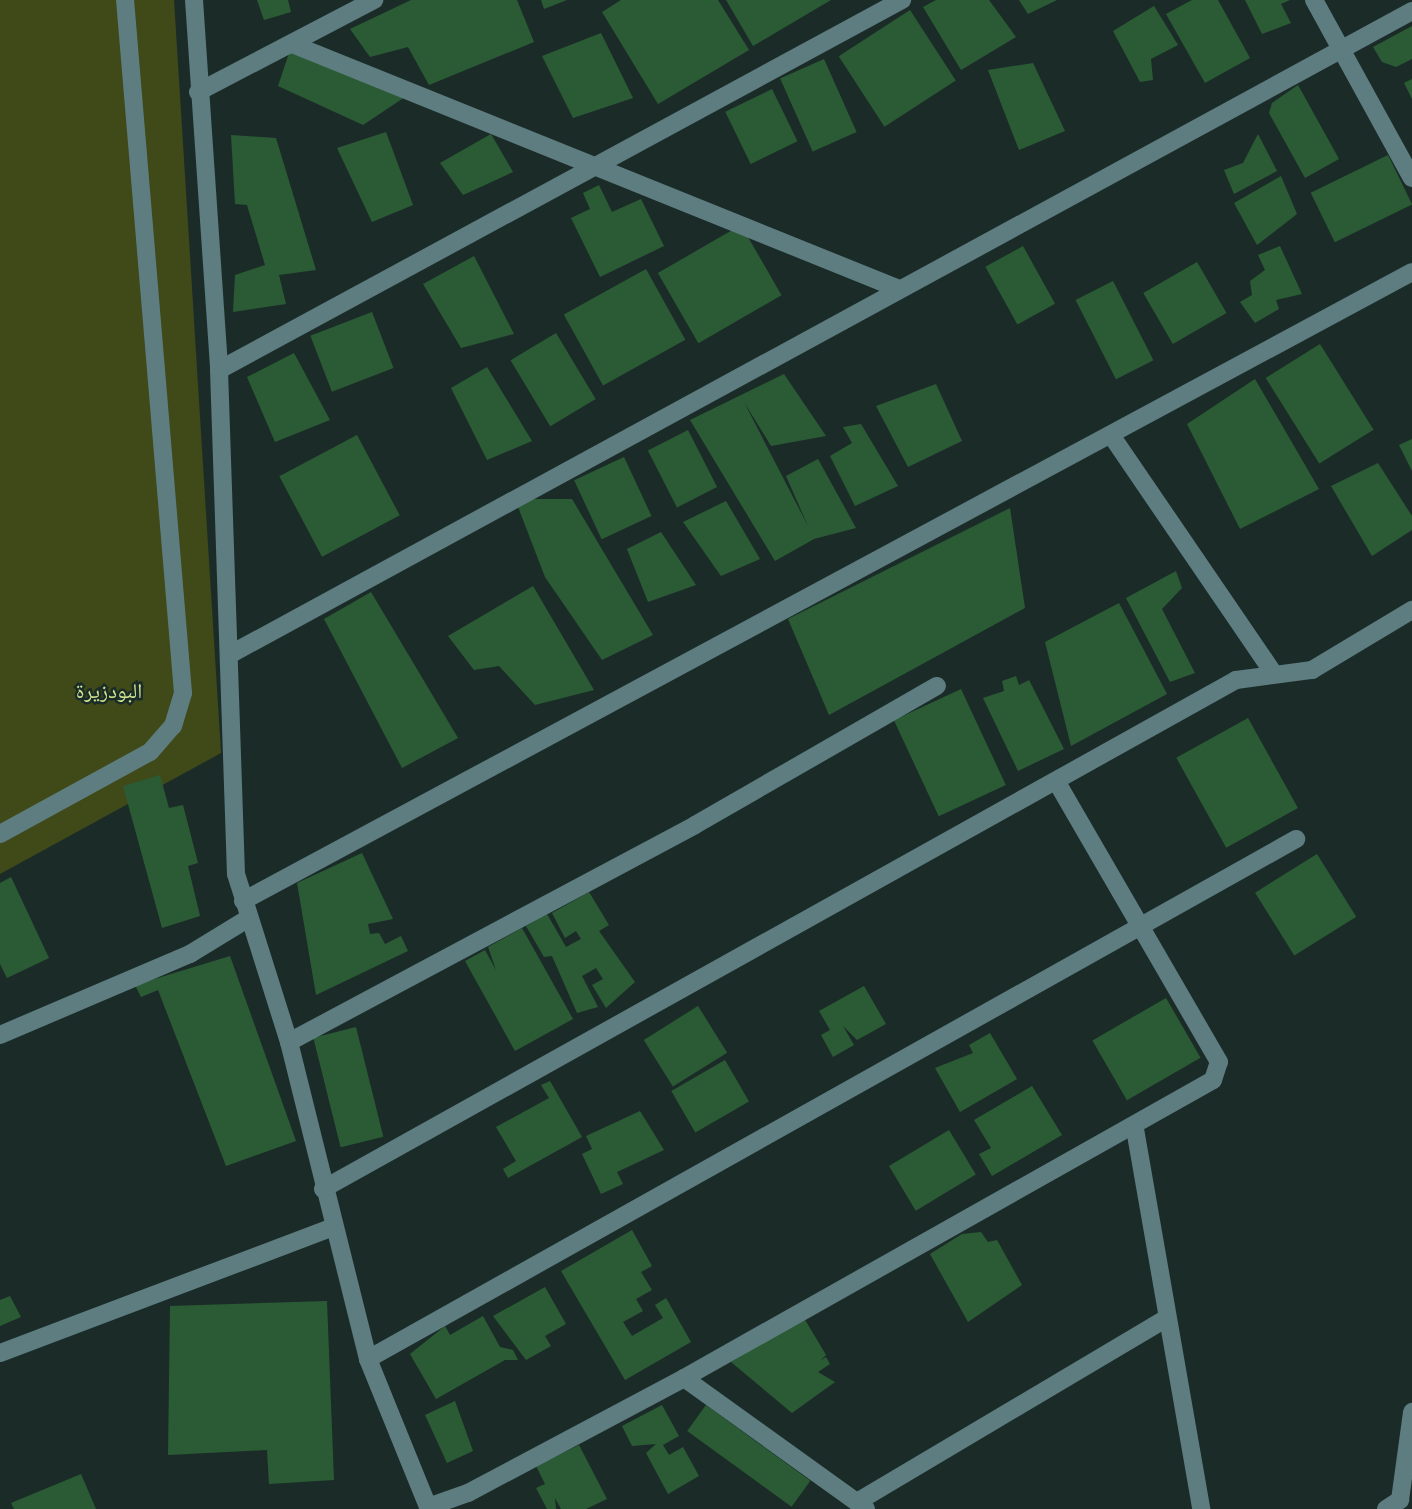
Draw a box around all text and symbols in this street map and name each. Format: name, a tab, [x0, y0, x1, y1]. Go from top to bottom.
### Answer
park label: البودزيرة	[76, 678, 142, 704]

